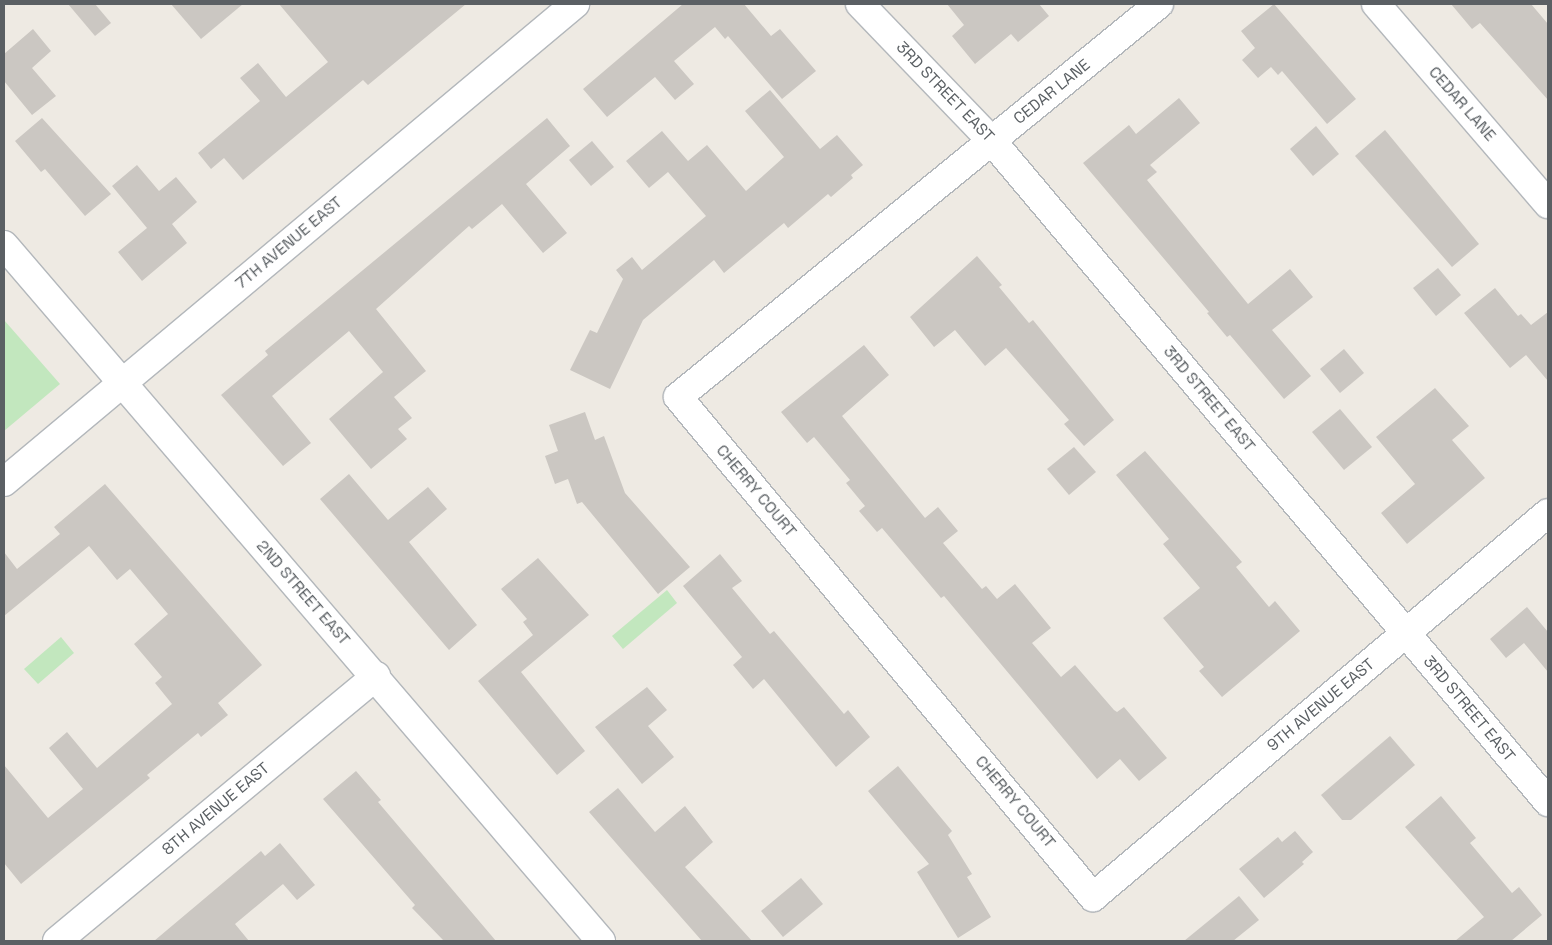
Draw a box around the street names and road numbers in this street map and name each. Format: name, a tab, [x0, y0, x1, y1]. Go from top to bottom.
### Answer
street label: 3RD STREET EAST	[892, 38, 998, 146]
street label: CEDAR LANE	[1010, 55, 1094, 129]
street label: CEDAR LANE	[1424, 63, 1500, 145]
street label: 7TH AVENUE EAST	[232, 193, 346, 293]
street label: 3RD STREET EAST	[1159, 342, 1259, 456]
street label: CHERRY COURT	[712, 441, 800, 541]
street label: 2ND STREET EAST	[252, 536, 354, 650]
street label: 3RD STREET EAST	[1419, 652, 1519, 766]
street label: 9TH AVENUE EAST	[1263, 655, 1379, 755]
street label: CHERRY COURT	[971, 752, 1059, 852]
street label: 8TH AVENUE EAST	[158, 758, 274, 860]

